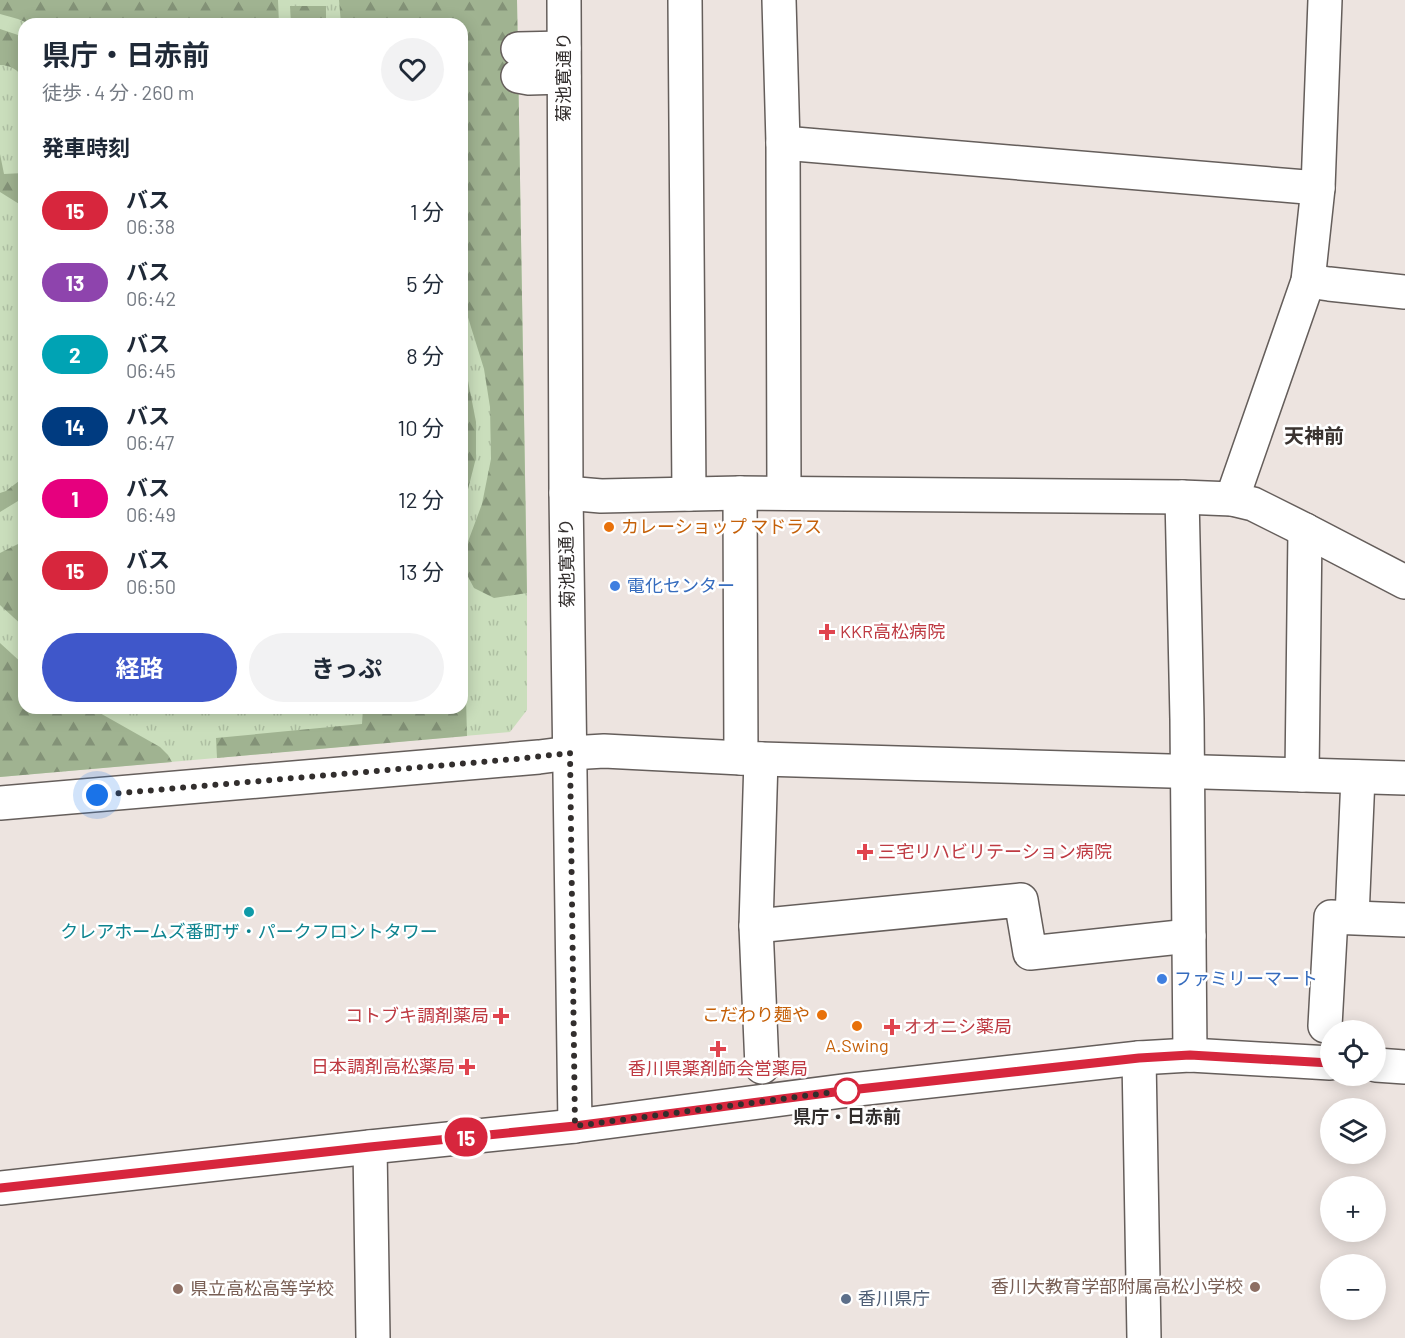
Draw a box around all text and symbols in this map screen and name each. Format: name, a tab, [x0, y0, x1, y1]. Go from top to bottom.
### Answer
street label: 菊池寛通り	[552, 32, 574, 122]
text: 県庁・日赤前	[42, 37, 210, 71]
button: heart	[381, 38, 444, 101]
text: 徒歩 · 4 分 · 260 m	[42, 80, 194, 104]
text: 発車時刻	[42, 134, 130, 160]
text: バス	[126, 186, 170, 212]
text: 15	[66, 198, 84, 223]
text: 1 分	[410, 198, 444, 224]
text: 06:38	[126, 214, 175, 238]
text: バス	[126, 258, 170, 284]
text: 13	[66, 270, 84, 295]
text: 5 分	[406, 270, 444, 296]
text: 06:42	[126, 286, 176, 310]
text: バス	[126, 330, 170, 356]
text: 2	[69, 342, 81, 367]
text: 8 分	[406, 342, 444, 368]
text: 06:45	[126, 358, 176, 382]
text: バス	[126, 402, 170, 428]
text: 14	[65, 414, 85, 439]
text: 10 分	[397, 414, 444, 440]
district label: 天神前	[1284, 423, 1344, 447]
text: 06:47	[126, 430, 174, 454]
text: バス	[126, 474, 170, 500]
text: 1	[71, 486, 79, 511]
text: 12 分	[398, 486, 444, 512]
text: 06:49	[126, 502, 176, 526]
place label: カレーショップ マドラス	[621, 515, 822, 537]
street label: 菊池寛通り	[554, 518, 578, 608]
marker: カレーショップ マドラス	[602, 520, 616, 534]
text: バス	[126, 546, 170, 572]
text: 15	[66, 558, 84, 583]
text: 13 分	[399, 558, 444, 584]
text: 06:50	[126, 574, 176, 598]
place label: 電化センター	[627, 574, 735, 596]
marker: 電化センター	[608, 579, 622, 593]
place label: KKR高松病院	[840, 620, 945, 642]
marker: KKR高松病院	[818, 623, 836, 641]
button: 経路	[42, 633, 237, 702]
button: きっぷ	[249, 633, 444, 702]
your location	[82, 780, 112, 810]
place label: 三宅リハビリテーション病院	[878, 840, 1112, 862]
marker: 三宅リハビリテーション病院	[856, 843, 874, 861]
marker: クレアホームズ番町ザ・パークフロントタワー	[242, 905, 256, 919]
place label: クレアホームズ番町ザ・パークフロントタワー	[60, 920, 438, 942]
place label: ファミリーマート	[1174, 967, 1318, 989]
marker: ファミリーマート	[1155, 972, 1169, 986]
place label: こだわり麺や	[702, 1003, 810, 1025]
place label: コトブキ調剤薬局	[345, 1004, 489, 1026]
marker: こだわり麺や	[815, 1008, 829, 1022]
marker: コトブキ調剤薬局	[494, 1009, 508, 1023]
place label: オオニシ薬局	[904, 1015, 1012, 1037]
marker: A.Swing	[850, 1019, 864, 1033]
marker: オオニシ薬局	[885, 1020, 899, 1034]
map controls	[1320, 1020, 1386, 1320]
button: locate	[1320, 1020, 1386, 1086]
place label: A.Swing	[825, 1034, 889, 1056]
marker: 香川県薬剤師会営薬局	[711, 1042, 725, 1056]
place label: 日本調剤高松薬局	[311, 1055, 455, 1077]
place label: 香川県薬剤師会営薬局	[628, 1057, 808, 1079]
marker: 日本調剤高松薬局	[460, 1060, 474, 1074]
marker: 県庁・日赤前	[834, 1078, 860, 1104]
button: layers	[1320, 1098, 1386, 1164]
place label: 県庁・日赤前	[793, 1105, 901, 1127]
line badge: 15	[439, 1118, 493, 1156]
text: 15	[457, 1125, 475, 1150]
button: +	[1320, 1176, 1386, 1242]
button: −	[1320, 1254, 1386, 1320]
place label: 香川大教育学部附属高松小学校	[991, 1275, 1243, 1297]
place label: 県立高松高等学校	[190, 1277, 334, 1299]
marker: 香川大教育学部附属高松小学校	[1248, 1280, 1262, 1294]
marker: 県立高松高等学校	[171, 1282, 185, 1296]
place label: 香川県庁	[858, 1287, 930, 1309]
marker: 香川県庁	[839, 1292, 853, 1306]

